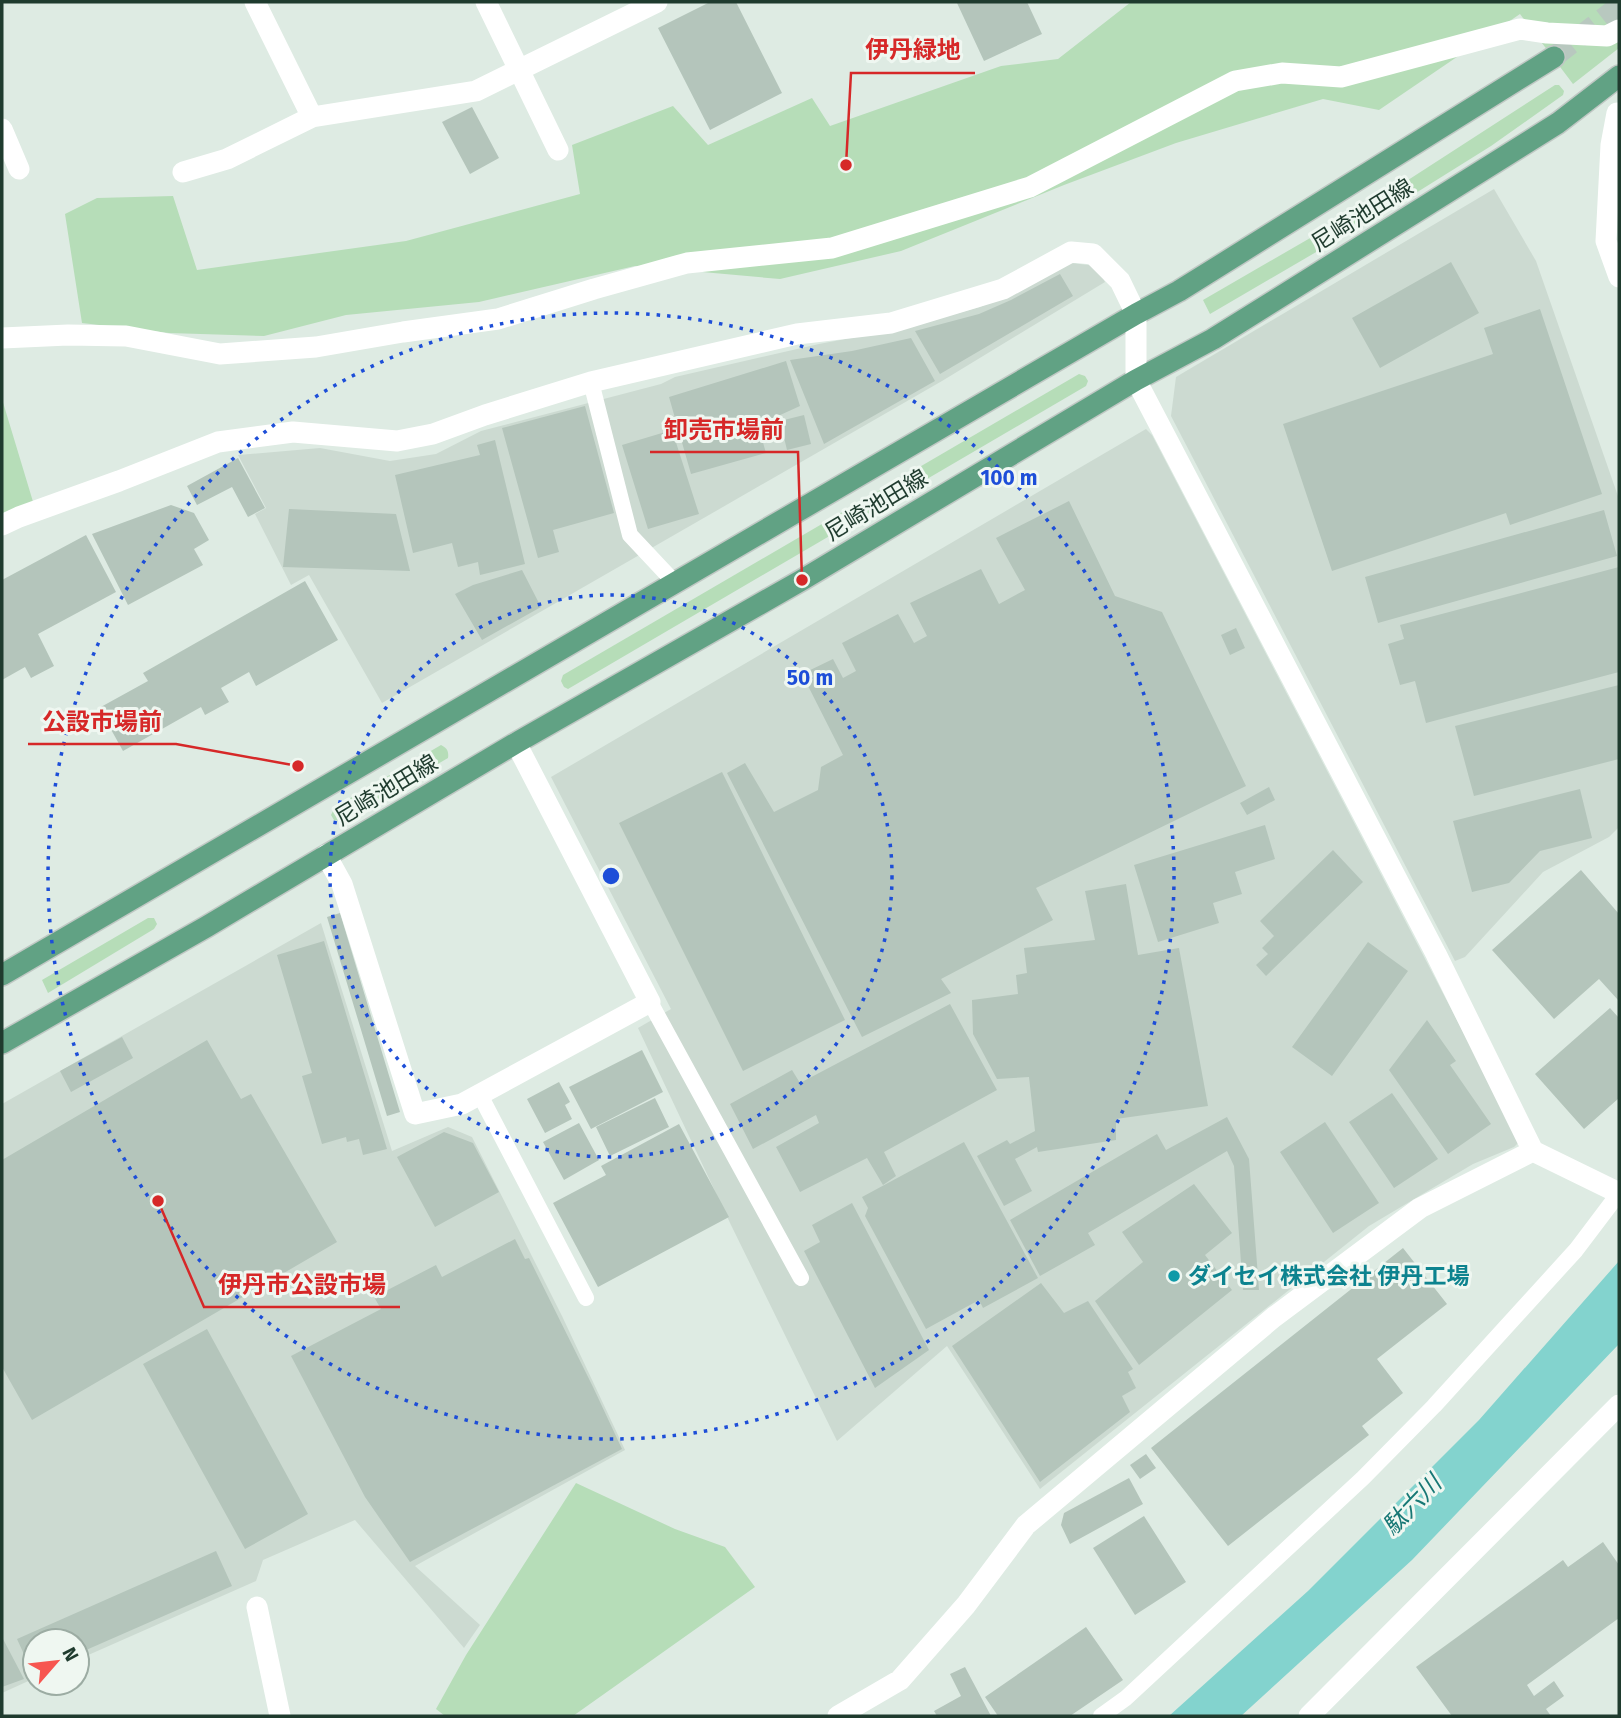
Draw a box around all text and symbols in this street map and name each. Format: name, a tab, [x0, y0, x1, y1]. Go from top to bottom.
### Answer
callout: 伊丹緑地	[851, 28, 975, 73]
text: 伊丹緑地	[865, 36, 961, 64]
street label: 尼崎池田線	[1306, 173, 1418, 257]
callout: 卸売市場前	[650, 407, 798, 452]
text: 卸売市場前	[664, 416, 784, 444]
street label: 尼崎池田線	[820, 463, 932, 547]
text: 100 m	[980, 465, 1038, 491]
text: 50 m	[787, 665, 833, 691]
callout: 公設市場前	[28, 699, 176, 744]
text: 公設市場前	[42, 708, 162, 736]
street label: 尼崎池田線	[330, 748, 442, 832]
centre of rings	[599, 864, 623, 888]
callout: 伊丹市公設市場	[204, 1262, 400, 1307]
place label: ダイセイ株式会社 伊丹工場	[1188, 1262, 1469, 1290]
marker: ダイセイ株式会社 伊丹工場	[1166, 1268, 1182, 1284]
text: 伊丹市公設市場	[218, 1271, 386, 1299]
water label: 駄六川	[1377, 1467, 1449, 1541]
north arrow	[21, 1627, 91, 1697]
text: N	[57, 1643, 84, 1665]

